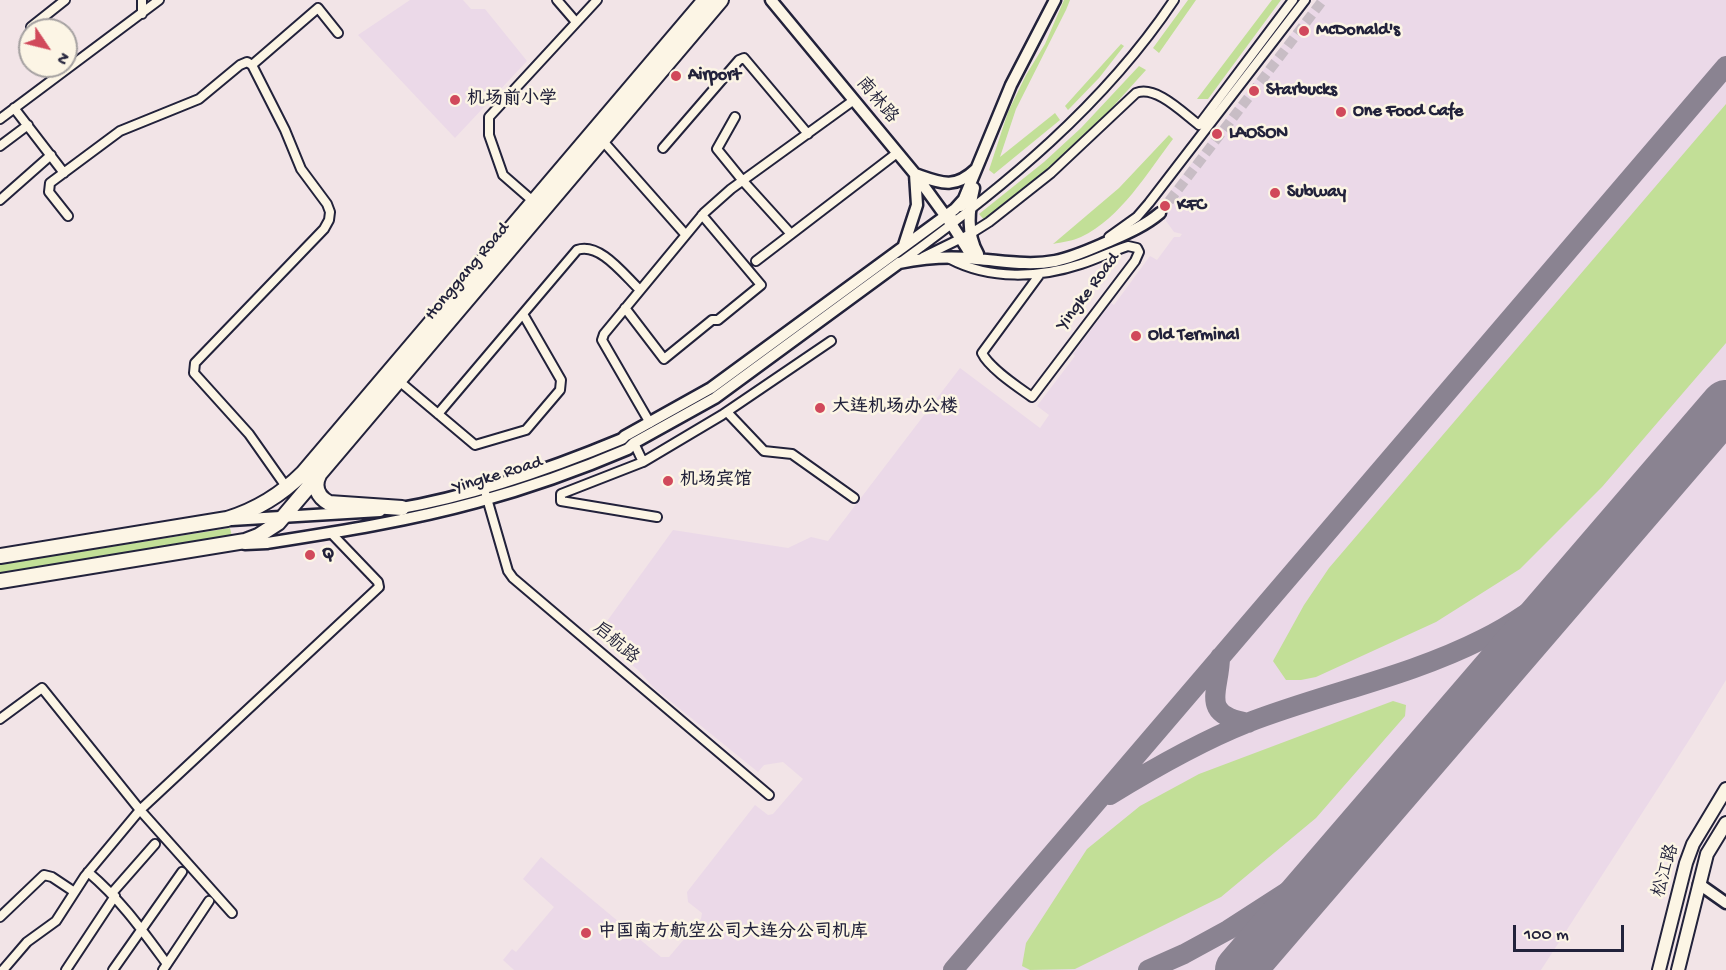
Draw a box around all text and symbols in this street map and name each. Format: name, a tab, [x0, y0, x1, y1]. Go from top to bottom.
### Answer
north arrow	[18, 18, 78, 78]
place label: McDonald's	[1316, 20, 1400, 42]
marker: McDonald's	[1297, 24, 1311, 38]
text: N	[51, 48, 72, 67]
place label: Airport	[688, 65, 741, 87]
marker: Airport	[669, 69, 683, 83]
street label: 南林路	[850, 73, 902, 129]
place label: Starbucks	[1266, 80, 1337, 102]
marker: Starbucks	[1247, 84, 1261, 98]
place label: 机场前小学	[467, 89, 557, 111]
marker: 机场前小学	[448, 93, 462, 107]
place label: One Food Cafe	[1353, 101, 1463, 123]
marker: One Food Cafe	[1334, 105, 1348, 119]
place label: LAOSON	[1229, 123, 1288, 145]
marker: LAOSON	[1210, 127, 1224, 141]
place label: Subway	[1287, 182, 1346, 204]
marker: Subway	[1268, 186, 1282, 200]
place label: KFC	[1177, 195, 1206, 217]
marker: KFC	[1158, 199, 1172, 213]
street label: Honggang Road	[421, 219, 515, 325]
street label: Yingke Road	[1053, 249, 1125, 335]
place label: Old Terminal	[1148, 325, 1239, 347]
marker: Old Terminal	[1129, 329, 1143, 343]
place label: 大连机场办公楼	[832, 397, 958, 419]
marker: 大连机场办公楼	[813, 401, 827, 415]
street label: Yingke Road	[451, 452, 545, 500]
place label: 机场宾馆	[680, 470, 752, 492]
marker: 机场宾馆	[661, 474, 675, 488]
place label: Q	[322, 544, 334, 566]
marker: Q	[303, 548, 317, 562]
street label: 启航路	[587, 618, 643, 670]
street label: 松江路	[1649, 842, 1685, 900]
scale bar	[1516, 913, 1627, 951]
place label: 中国南方航空公司大连分公司机库	[598, 922, 868, 944]
text: 100 m	[1524, 925, 1569, 946]
marker: 中国南方航空公司大连分公司机库	[579, 926, 593, 940]

